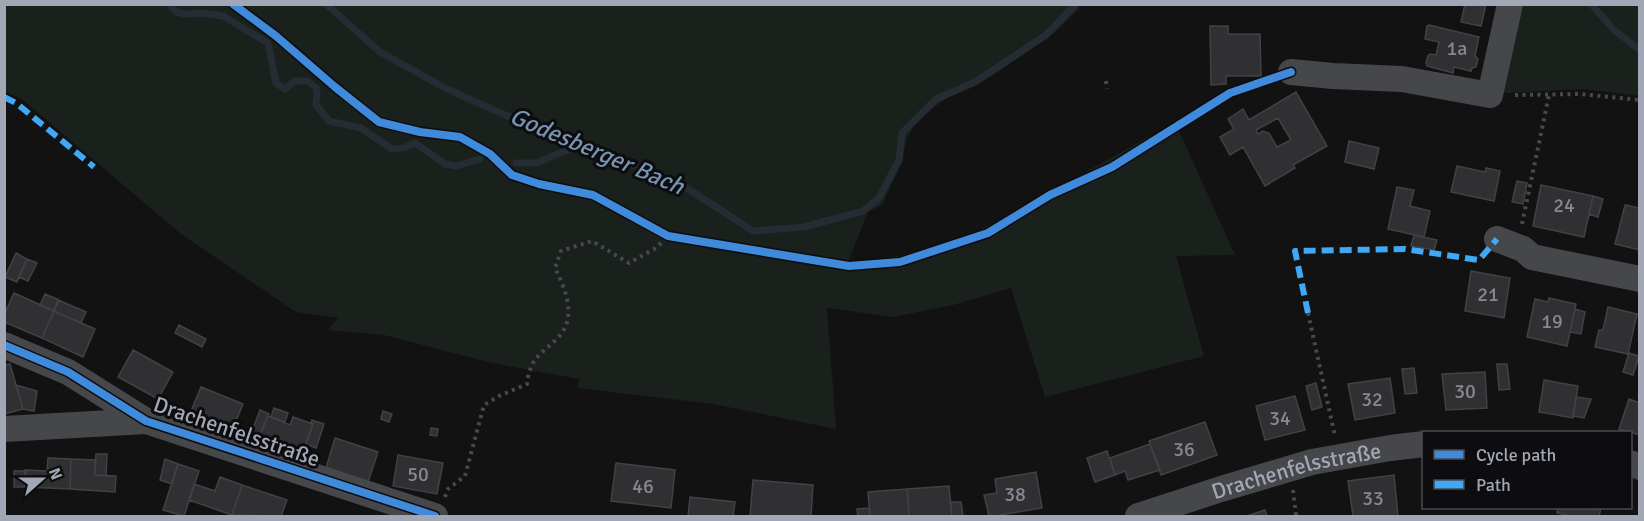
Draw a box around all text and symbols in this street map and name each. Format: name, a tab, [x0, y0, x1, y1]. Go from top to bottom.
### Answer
house number: 1a	[1447, 36, 1467, 61]
water label: Godesberger Bach	[505, 101, 689, 202]
house number: 24	[1553, 193, 1575, 218]
house number: 21	[1477, 282, 1499, 307]
house number: 19	[1541, 309, 1563, 334]
house number: 30	[1454, 379, 1476, 404]
house number: 32	[1361, 387, 1383, 412]
street label: Drachenfelsstraße	[150, 390, 324, 473]
house number: 34	[1269, 406, 1291, 431]
legend	[1422, 431, 1632, 509]
house number: 36	[1173, 437, 1195, 462]
street label: Drachenfelsstraße	[1208, 437, 1383, 505]
text: Cycle path	[1476, 444, 1556, 466]
north arrow	[12, 449, 72, 509]
house number: 50	[407, 462, 429, 487]
text: N	[44, 465, 66, 483]
house number: 46	[632, 474, 654, 499]
text: Path	[1476, 474, 1511, 496]
house number: 38	[1004, 482, 1026, 507]
house number: 33	[1362, 486, 1384, 511]

